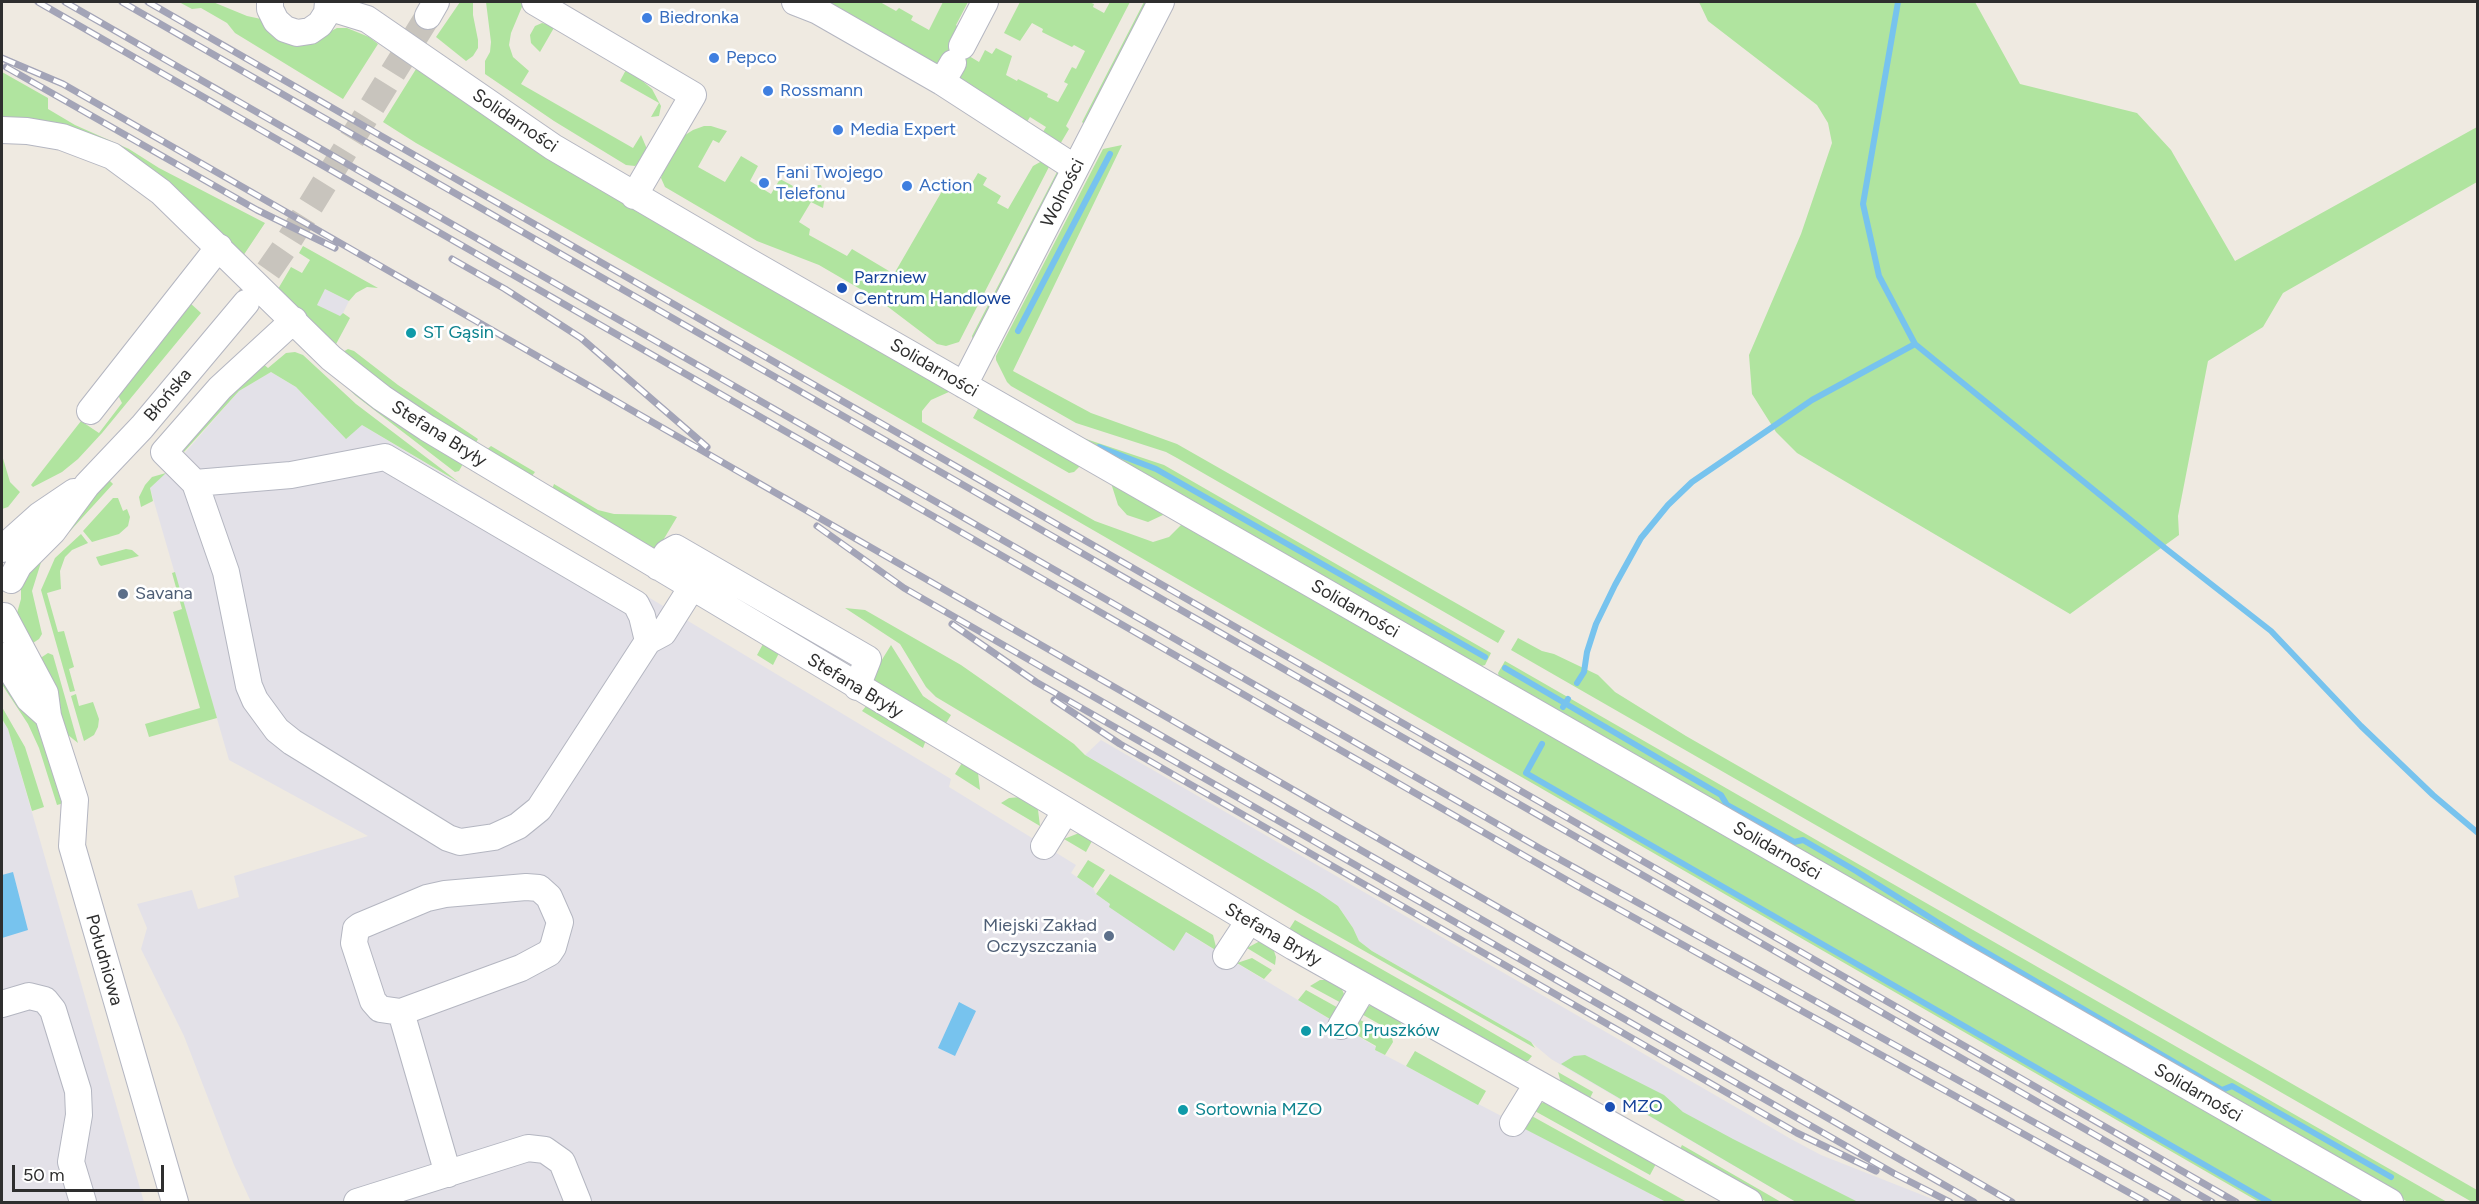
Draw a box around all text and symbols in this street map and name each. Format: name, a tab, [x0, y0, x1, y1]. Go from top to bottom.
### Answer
place label: Biedronka	[659, 7, 739, 29]
marker: Biedronka	[640, 11, 654, 25]
place label: Pepco	[726, 47, 777, 69]
marker: Pepco	[707, 51, 721, 65]
place label: Rossmann	[780, 80, 863, 102]
marker: Rossmann	[761, 84, 775, 98]
street label: Solidarności	[468, 85, 562, 157]
place label: Media Expert	[850, 119, 956, 141]
marker: Media Expert	[831, 123, 845, 137]
street label: Wolności	[1037, 155, 1089, 231]
place label: Fani Twojego Telefonu	[776, 162, 883, 204]
place label: Action	[919, 175, 972, 197]
marker: Fani Twojego Telefonu	[757, 176, 771, 190]
marker: Action	[900, 179, 914, 193]
place label: Parzniew Centrum Handlowe	[854, 267, 1011, 310]
marker: Parzniew Centrum Handlowe	[835, 281, 849, 295]
place label: ST Gąsin	[423, 322, 494, 344]
marker: ST Gąsin	[404, 326, 418, 340]
street label: Solidarności	[886, 334, 982, 402]
street label: Błońska	[140, 364, 196, 426]
street label: Stefana Bryły	[387, 396, 491, 472]
street label: Solidarności	[1307, 575, 1403, 643]
place label: Savana	[135, 583, 193, 605]
marker: Savana	[116, 587, 130, 601]
street label: Stefana Bryły	[803, 649, 907, 723]
street label: Solidarności	[1729, 817, 1825, 885]
street label: Stefana Bryły	[1221, 899, 1325, 971]
street label: Południowa	[81, 912, 127, 1008]
place label: Miejski Zakład Oczyszczania	[983, 915, 1097, 958]
marker: Miejski Zakład Oczyszczania	[1102, 929, 1116, 943]
place label: MZO Pruszków	[1318, 1020, 1440, 1042]
marker: MZO Pruszków	[1299, 1024, 1313, 1038]
street label: Solidarności	[2150, 1059, 2246, 1127]
place label: MZO	[1622, 1096, 1663, 1118]
place label: Sortownia MZO	[1195, 1099, 1322, 1121]
marker: MZO	[1603, 1100, 1617, 1114]
marker: Sortownia MZO	[1176, 1103, 1190, 1117]
scale bar	[15, 1153, 166, 1191]
text: 50 m	[23, 1164, 65, 1186]

